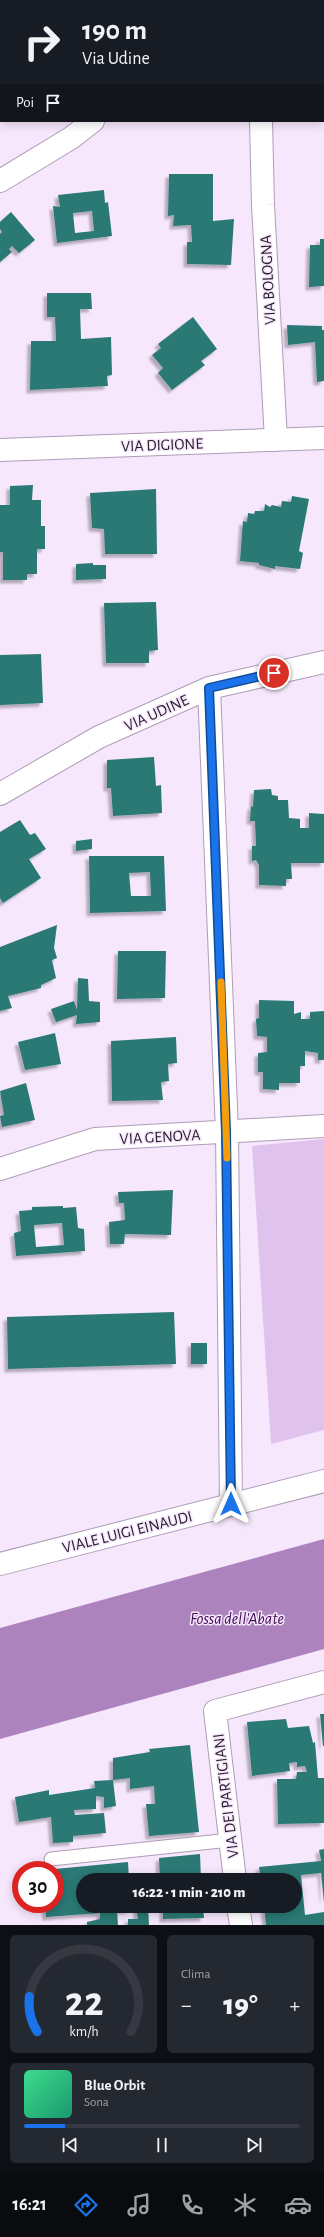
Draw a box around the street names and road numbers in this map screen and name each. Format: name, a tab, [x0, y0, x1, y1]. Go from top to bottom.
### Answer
street label: VIA BOLOGNA	[258, 235, 278, 325]
street label: VIA DIGIONE	[121, 436, 204, 454]
street label: VIA UDINE	[122, 692, 191, 734]
street label: VIA GENOVA	[119, 1127, 201, 1147]
street label: VIALE LUIGI EINAUDI	[61, 1508, 194, 1556]
street label: VIA DEI PARTIGIANI	[210, 1733, 242, 1859]

